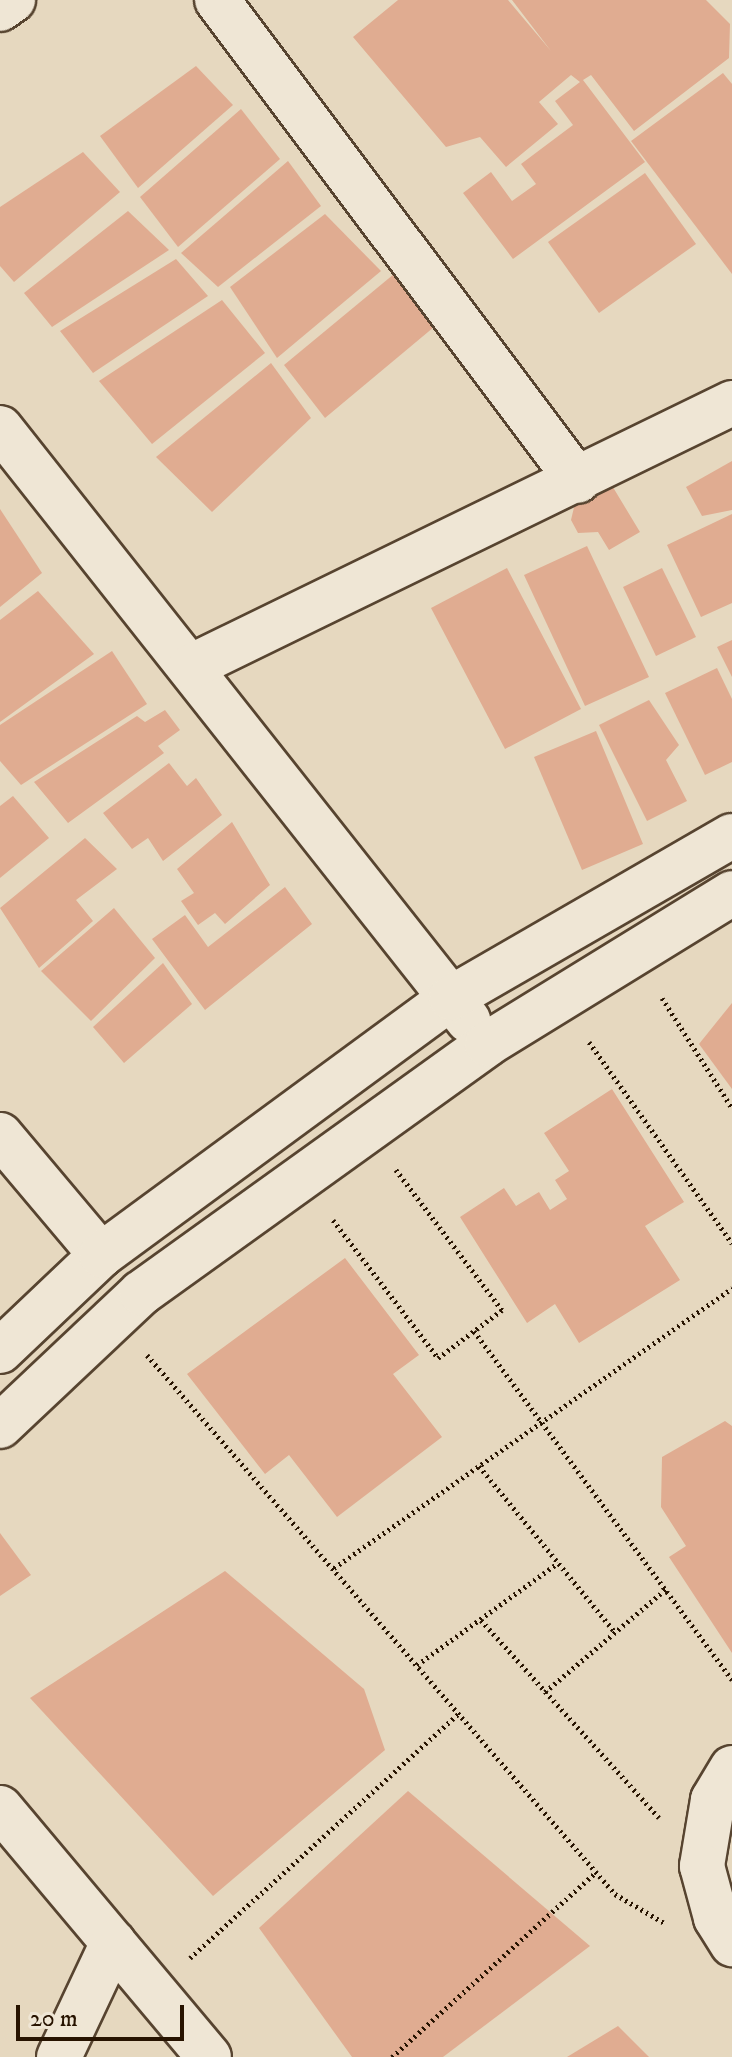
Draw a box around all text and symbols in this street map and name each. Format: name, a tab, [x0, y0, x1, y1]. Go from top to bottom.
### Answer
scale bar	[20, 1989, 188, 2039]
text: 20 m	[30, 2004, 78, 2034]

